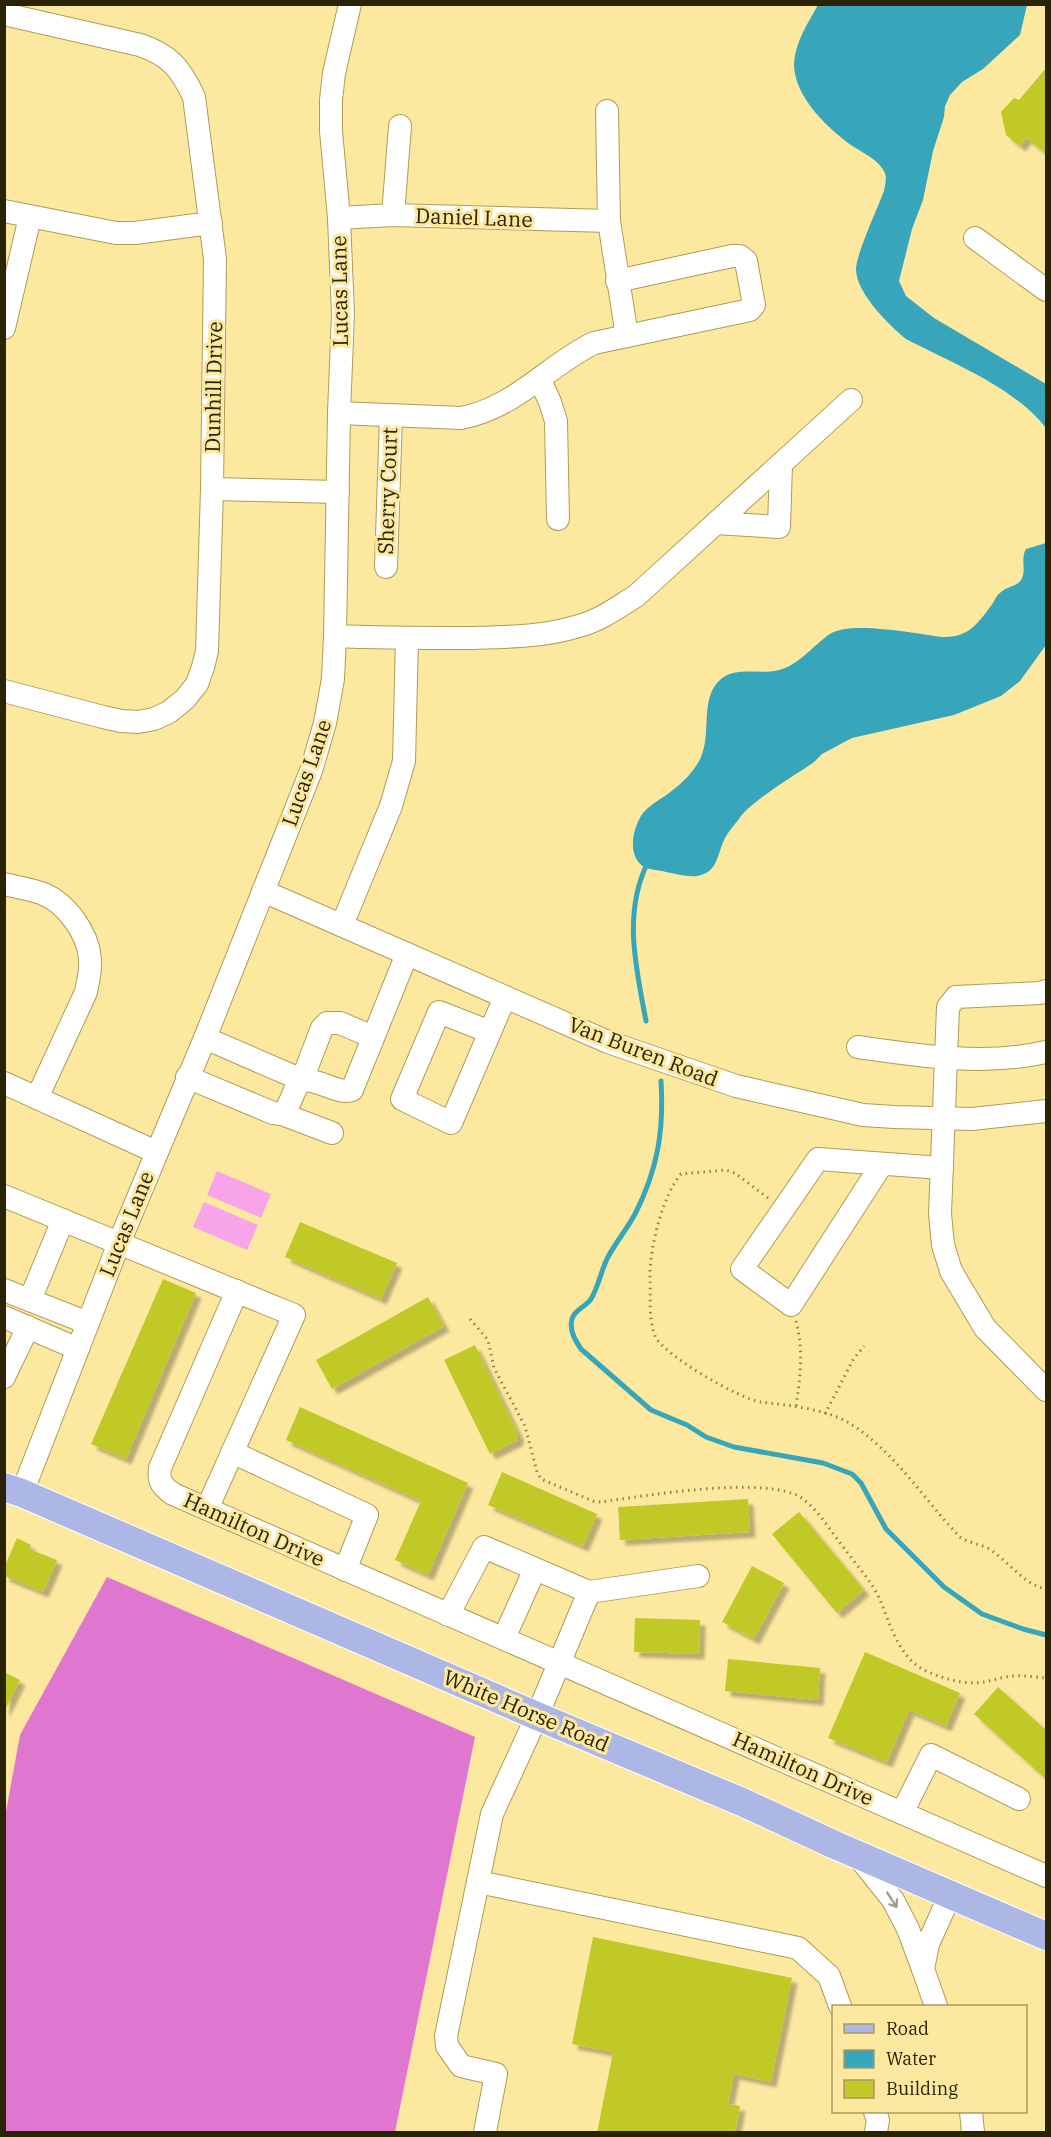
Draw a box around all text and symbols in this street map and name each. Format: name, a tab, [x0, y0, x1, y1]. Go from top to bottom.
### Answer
street label: Daniel Lane	[415, 201, 533, 233]
street label: Lucas Lane	[324, 235, 354, 347]
street label: Dunhill Drive	[198, 321, 228, 453]
street label: Sherry Court	[371, 427, 403, 555]
street label: Lucas Lane	[275, 716, 337, 830]
street label: Van Buren Road	[565, 1010, 722, 1093]
street label: Lucas Lane	[92, 1167, 160, 1280]
street label: Hamilton Drive	[180, 1485, 329, 1573]
street label: White Horse Road	[439, 1662, 614, 1758]
street label: Hamilton Drive	[729, 1724, 878, 1812]
one-way arrow	[886, 1892, 899, 1909]
legend	[832, 2005, 1027, 2113]
text: Road	[886, 2017, 929, 2040]
text: Water	[886, 2047, 936, 2070]
text: Building	[886, 2077, 958, 2100]

